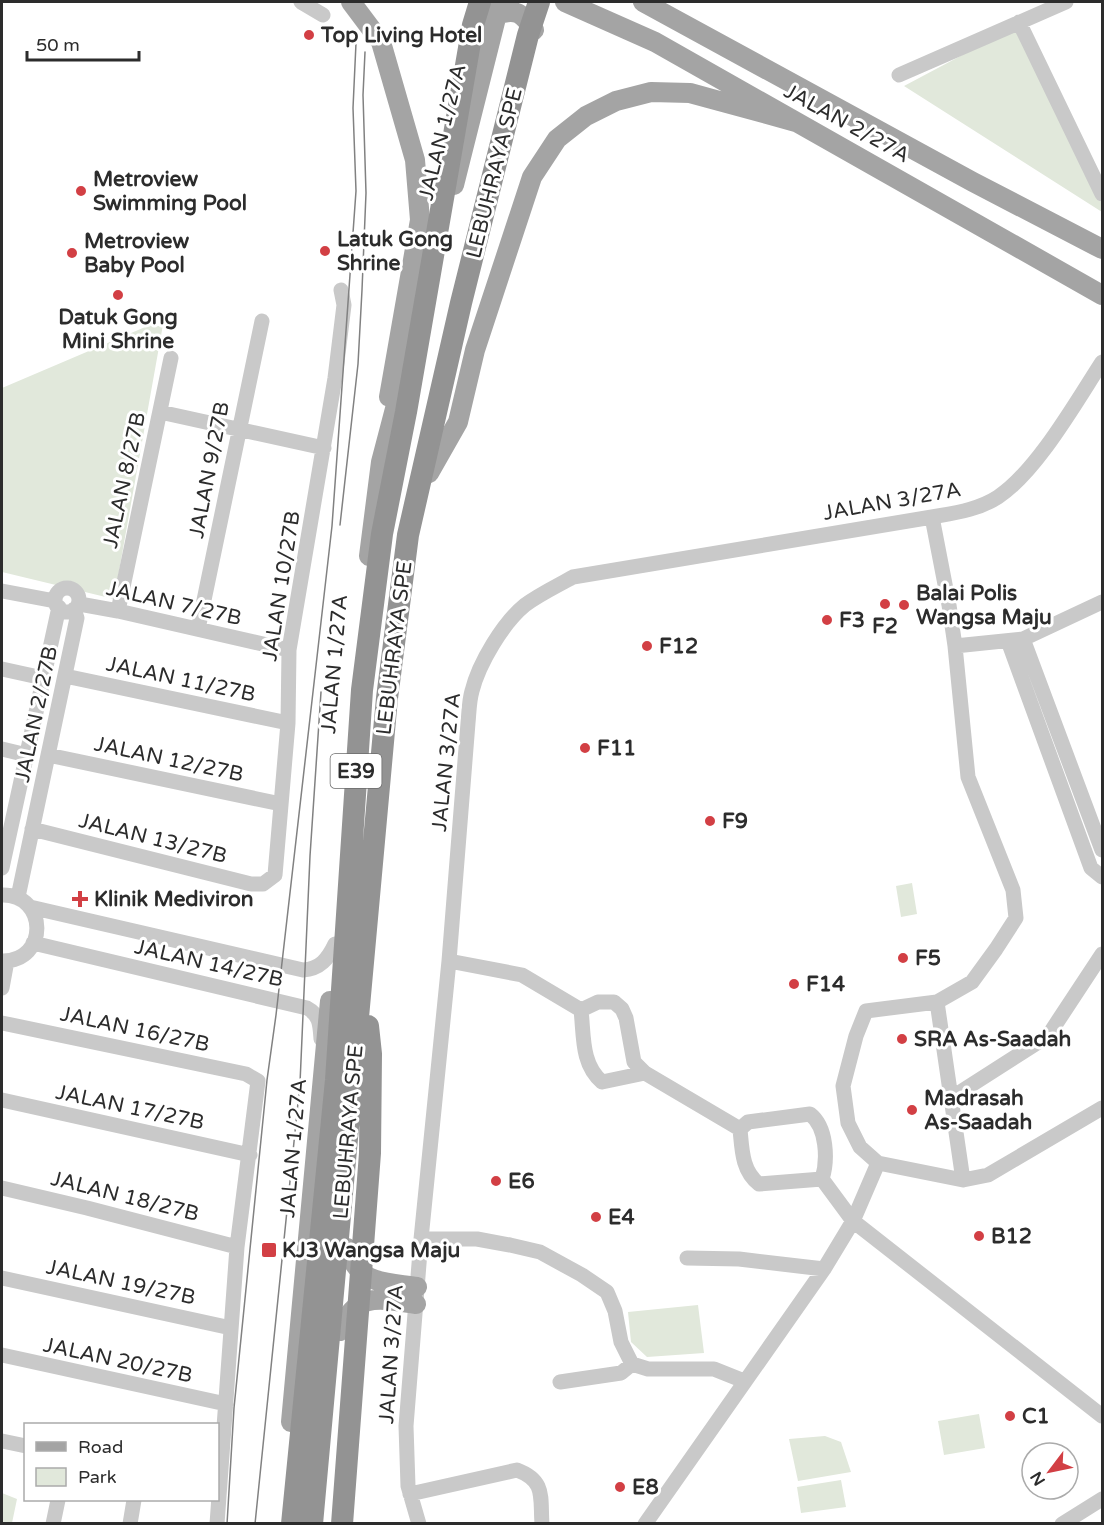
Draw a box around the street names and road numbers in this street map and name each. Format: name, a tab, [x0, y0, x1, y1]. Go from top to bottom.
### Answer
street label: JALAN 1/27A	[413, 61, 472, 203]
street label: JALAN 2/27A	[780, 79, 914, 168]
street label: LEBUHRAYA SPE	[461, 85, 528, 261]
street label: JALAN 9/27B	[184, 400, 235, 540]
street label: JALAN 8/27B	[98, 410, 151, 550]
street label: JALAN 3/27A	[821, 477, 963, 526]
street label: JALAN 10/27B	[257, 509, 306, 663]
street label: LEBUHRAYA SPE	[371, 560, 418, 736]
street label: JALAN 7/27B	[104, 576, 244, 631]
street label: JALAN 1/27A	[316, 593, 353, 735]
street label: JALAN 2/27B	[10, 644, 63, 784]
street label: JALAN 11/27B	[104, 651, 258, 707]
street label: JALAN 3/27A	[427, 691, 466, 833]
street label: JALAN 12/27B	[92, 731, 246, 787]
road number: E39	[330, 754, 382, 788]
street label: JALAN 13/27B	[76, 808, 230, 869]
street label: JALAN 14/27B	[132, 934, 286, 993]
street label: JALAN 16/27B	[58, 1001, 212, 1057]
street label: LEBUHRAYA SPE	[328, 1044, 369, 1220]
street label: JALAN 1/27A	[275, 1077, 312, 1219]
street label: JALAN 17/27B	[53, 1080, 206, 1135]
street label: JALAN 18/27B	[48, 1166, 202, 1227]
street label: JALAN 19/27B	[44, 1254, 198, 1310]
street label: JALAN 3/27A	[374, 1284, 409, 1425]
street label: JALAN 20/27B	[41, 1332, 195, 1388]

